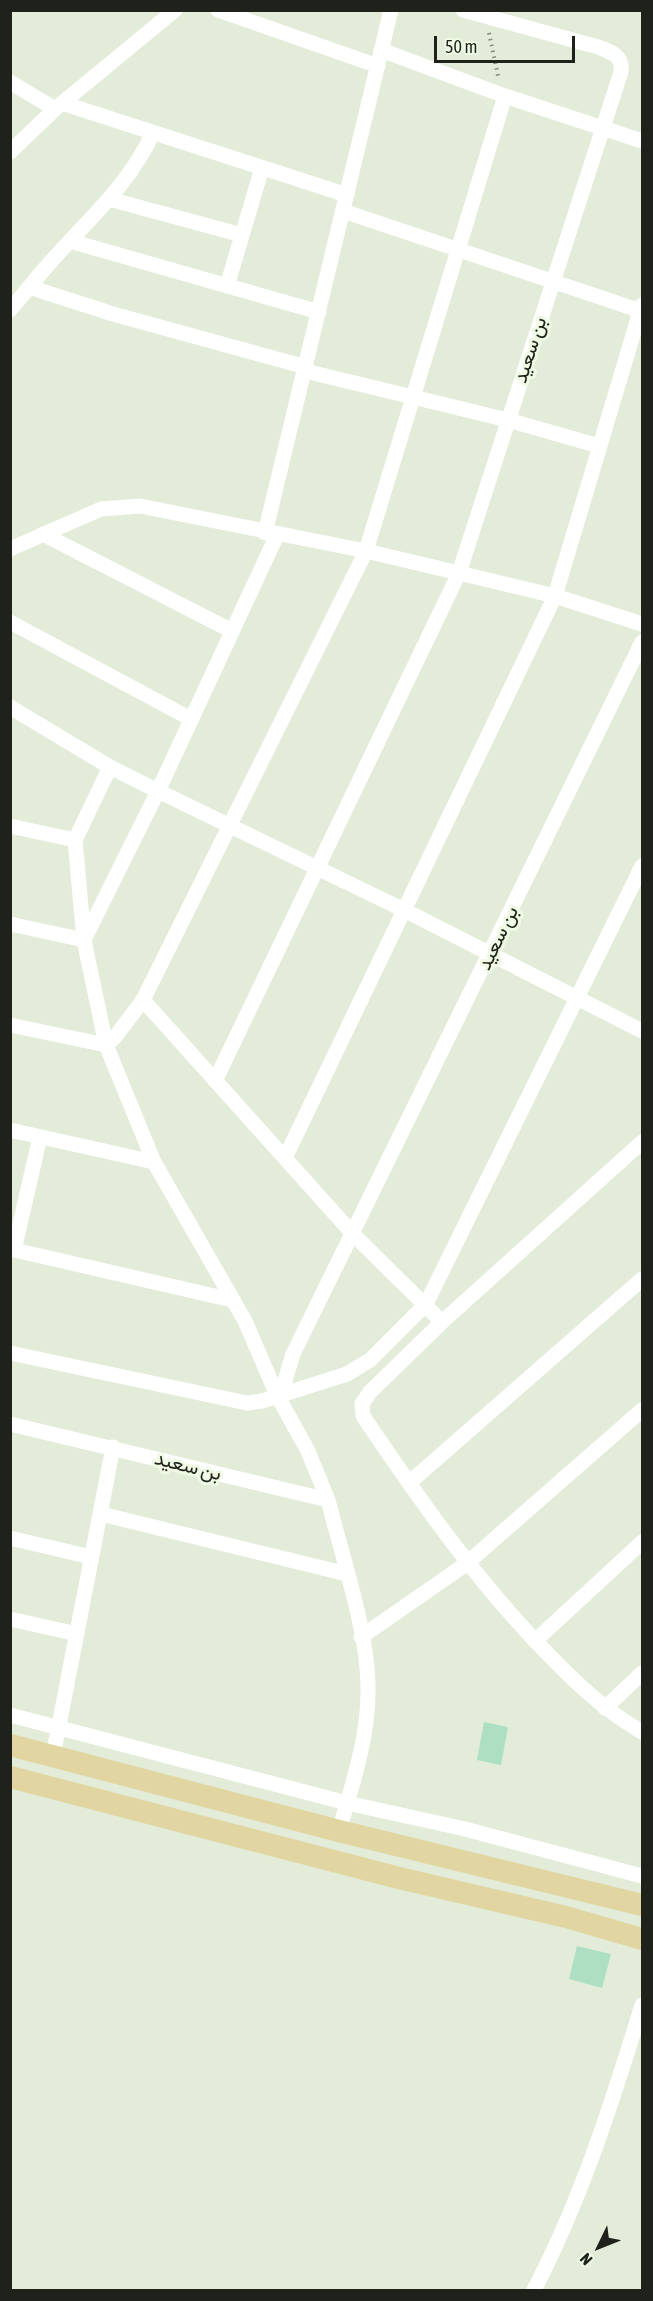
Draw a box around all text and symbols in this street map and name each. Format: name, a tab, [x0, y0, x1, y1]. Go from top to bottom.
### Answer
scale bar	[437, 24, 578, 62]
text: 50 m	[445, 36, 477, 57]
street label: بن سعيد	[508, 314, 552, 386]
street label: بن سعيد	[472, 902, 524, 974]
street label: بن سعيد	[152, 1446, 224, 1486]
north arrow	[569, 2217, 629, 2277]
text: N	[576, 2250, 596, 2269]

